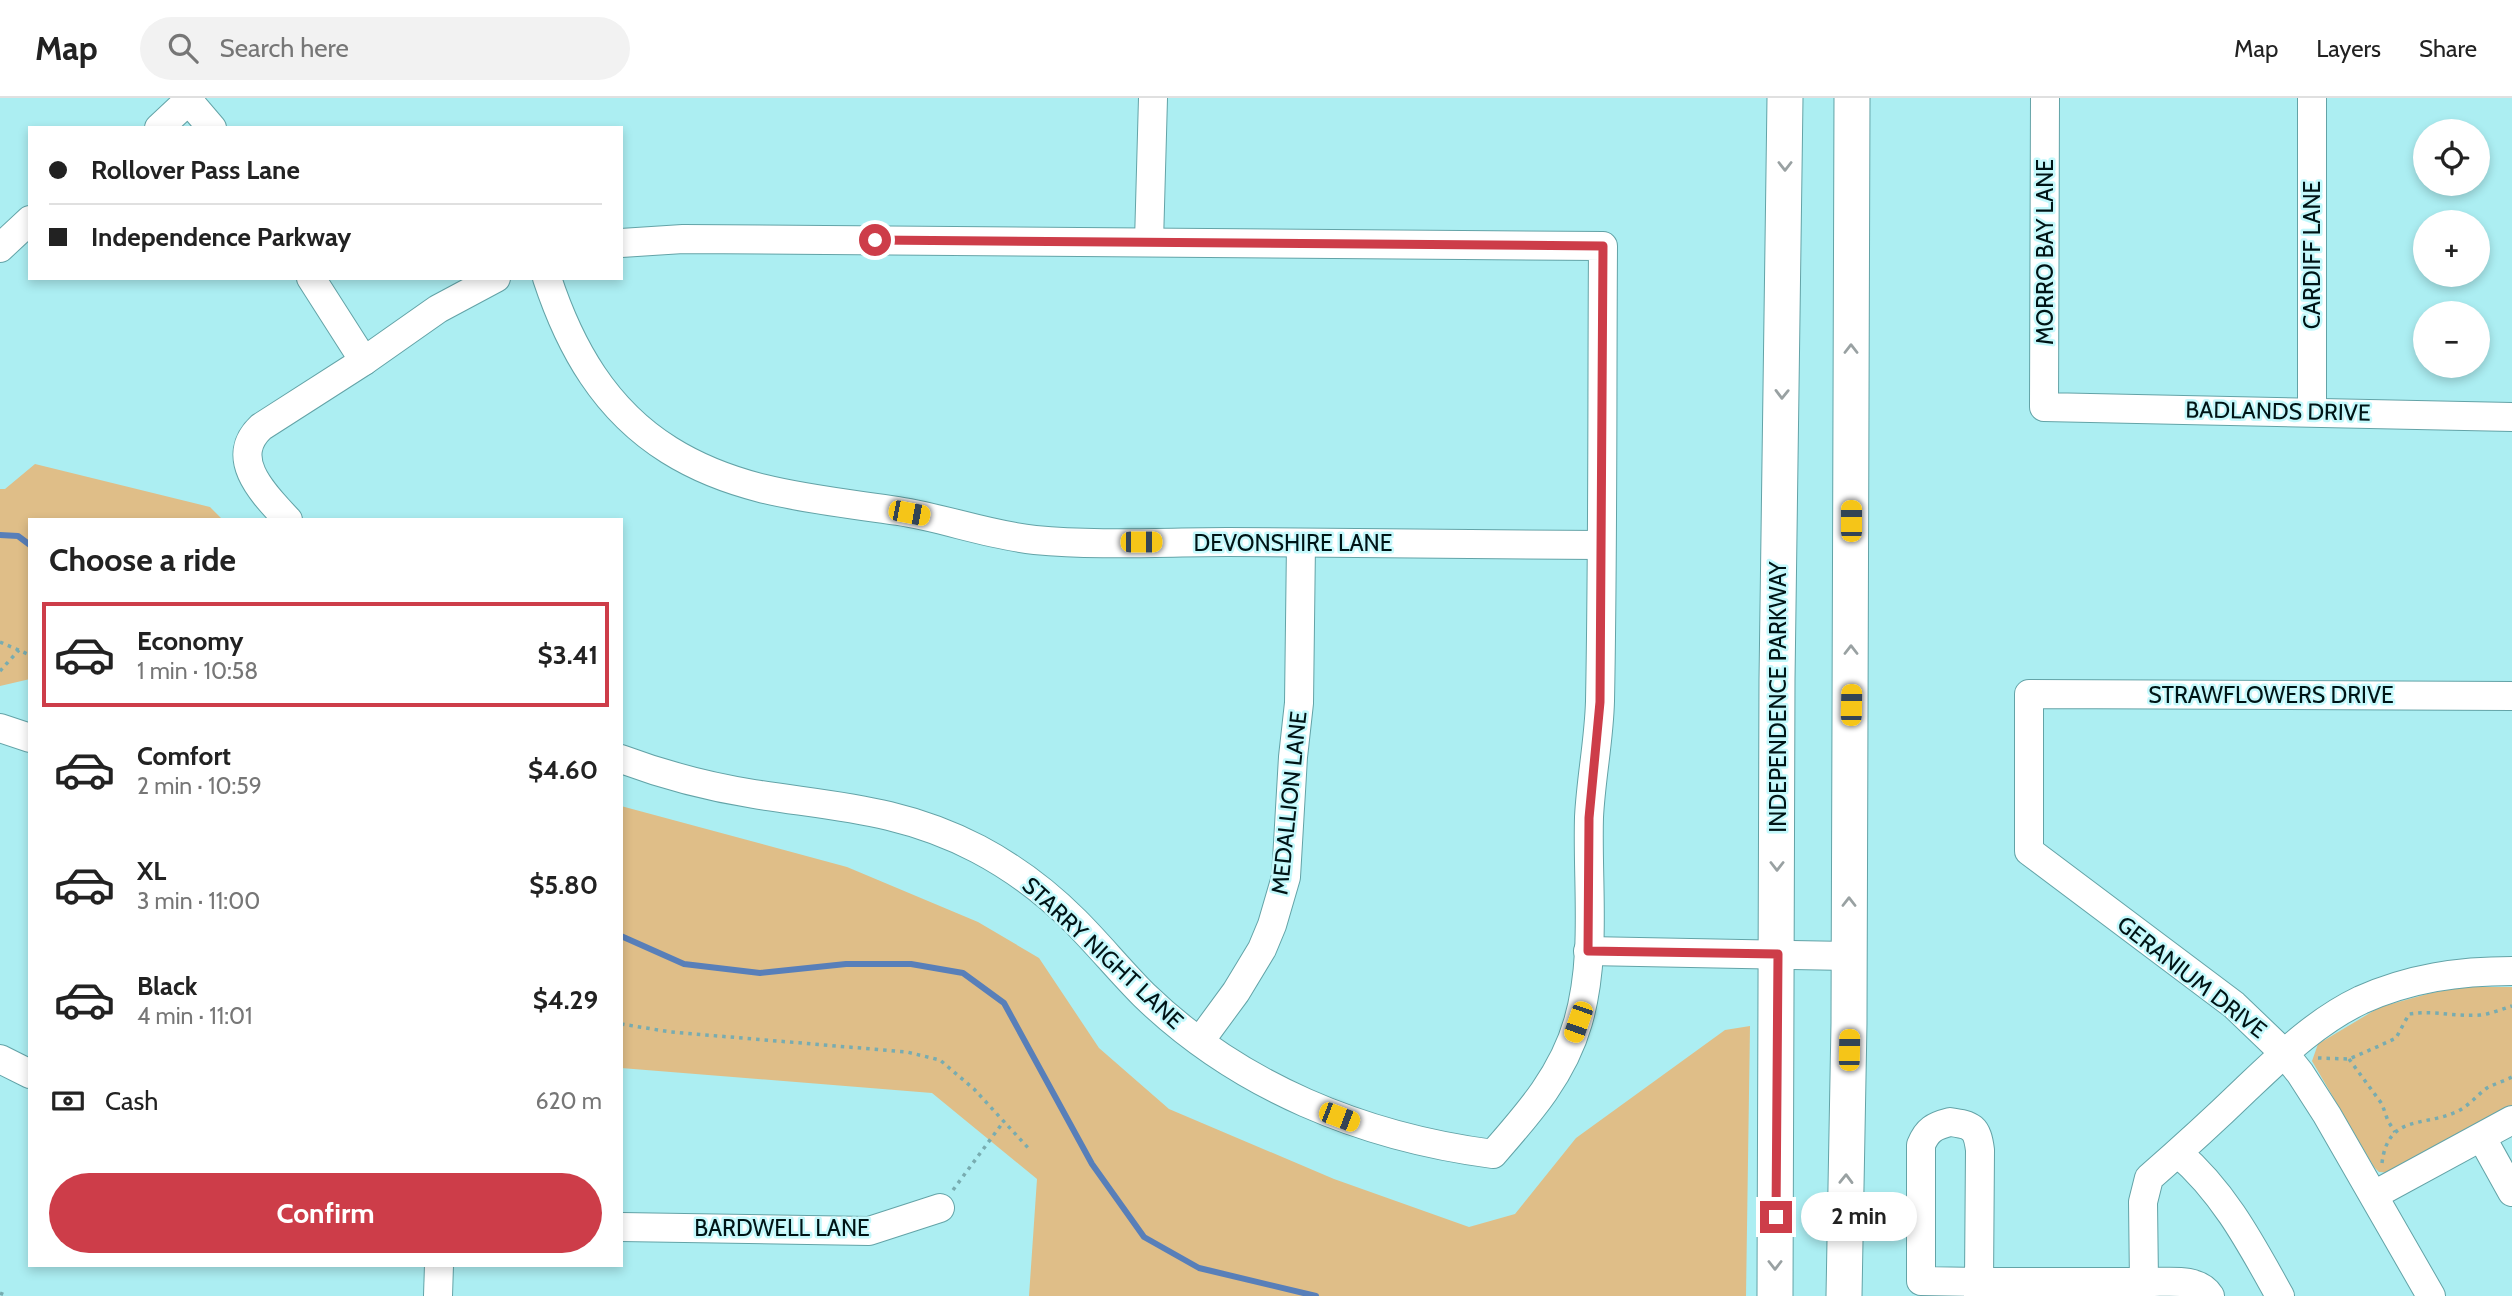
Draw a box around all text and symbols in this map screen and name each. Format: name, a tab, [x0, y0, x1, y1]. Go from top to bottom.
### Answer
search box	[140, 17, 630, 80]
text: Map	[35, 28, 98, 68]
icon: search	[164, 29, 202, 67]
text: Search here	[220, 32, 349, 64]
text: Map	[2234, 34, 2278, 63]
text: Layers	[2316, 34, 2381, 63]
text: Share	[2419, 34, 2477, 63]
map controls	[2413, 119, 2490, 378]
button: locate	[2413, 119, 2490, 196]
text: Rollover Pass Lane	[91, 154, 300, 186]
street label: MORRO BAY LANE	[2031, 159, 2059, 345]
one-way arrow	[1777, 161, 1793, 172]
street label: CARDIFF LANE	[2298, 181, 2326, 329]
button: +	[2413, 210, 2490, 287]
text: Independence Parkway	[91, 221, 351, 253]
route start	[859, 224, 891, 256]
button: −	[2413, 301, 2490, 378]
one-way arrow	[1843, 344, 1859, 354]
one-way arrow	[1774, 389, 1790, 399]
street label: BADLANDS DRIVE	[2185, 395, 2371, 427]
car	[887, 499, 932, 527]
car	[1841, 500, 1862, 542]
street label: DEVONSHIRE LANE	[1193, 529, 1393, 557]
car	[1121, 532, 1163, 553]
text: Choose a ride	[49, 540, 236, 579]
street label: INDEPENDENCE PARKWAY	[1764, 560, 1792, 833]
icon: car	[53, 623, 116, 686]
text: Economy	[137, 625, 243, 657]
text: $3.41	[538, 639, 598, 671]
one-way arrow	[1843, 645, 1859, 655]
text: 1 min · 10:58	[137, 657, 258, 685]
street label: STRAWFLOWERS DRIVE	[2148, 681, 2394, 709]
car	[1841, 684, 1862, 726]
street label: MEDALLION LANE	[1265, 710, 1313, 896]
icon: car	[53, 738, 116, 801]
text: Comfort	[137, 740, 231, 772]
text: $4.60	[528, 754, 598, 786]
text: 2 min · 10:59	[137, 772, 262, 800]
icon: car	[53, 853, 116, 916]
text: XL	[137, 855, 166, 887]
one-way arrow	[1770, 861, 1785, 872]
text: $5.80	[529, 869, 598, 901]
street label: STARRY NIGHT LANE	[1017, 871, 1189, 1035]
text: 3 min · 11:00	[137, 887, 260, 915]
one-way arrow	[1841, 897, 1857, 907]
street label: GERANIUM DRIVE	[2112, 910, 2272, 1044]
icon: car	[53, 968, 116, 1031]
text: Black	[137, 970, 197, 1002]
text: $4.29	[533, 984, 598, 1016]
car	[1562, 999, 1595, 1045]
text: 4 min · 11:01	[137, 1002, 253, 1030]
car	[1839, 1029, 1860, 1071]
icon: cash	[49, 1082, 87, 1120]
text: Cash	[105, 1085, 158, 1117]
text: 620 m	[535, 1087, 602, 1115]
car	[1316, 1100, 1363, 1134]
button: Confirm	[49, 1173, 602, 1253]
one-way arrow	[1838, 1173, 1854, 1184]
callout: 2 min	[1800, 1192, 1916, 1242]
route end	[1760, 1201, 1792, 1233]
text: 2 min	[1831, 1202, 1887, 1230]
street label: BARDWELL LANE	[694, 1214, 870, 1242]
one-way arrow	[1767, 1260, 1783, 1271]

